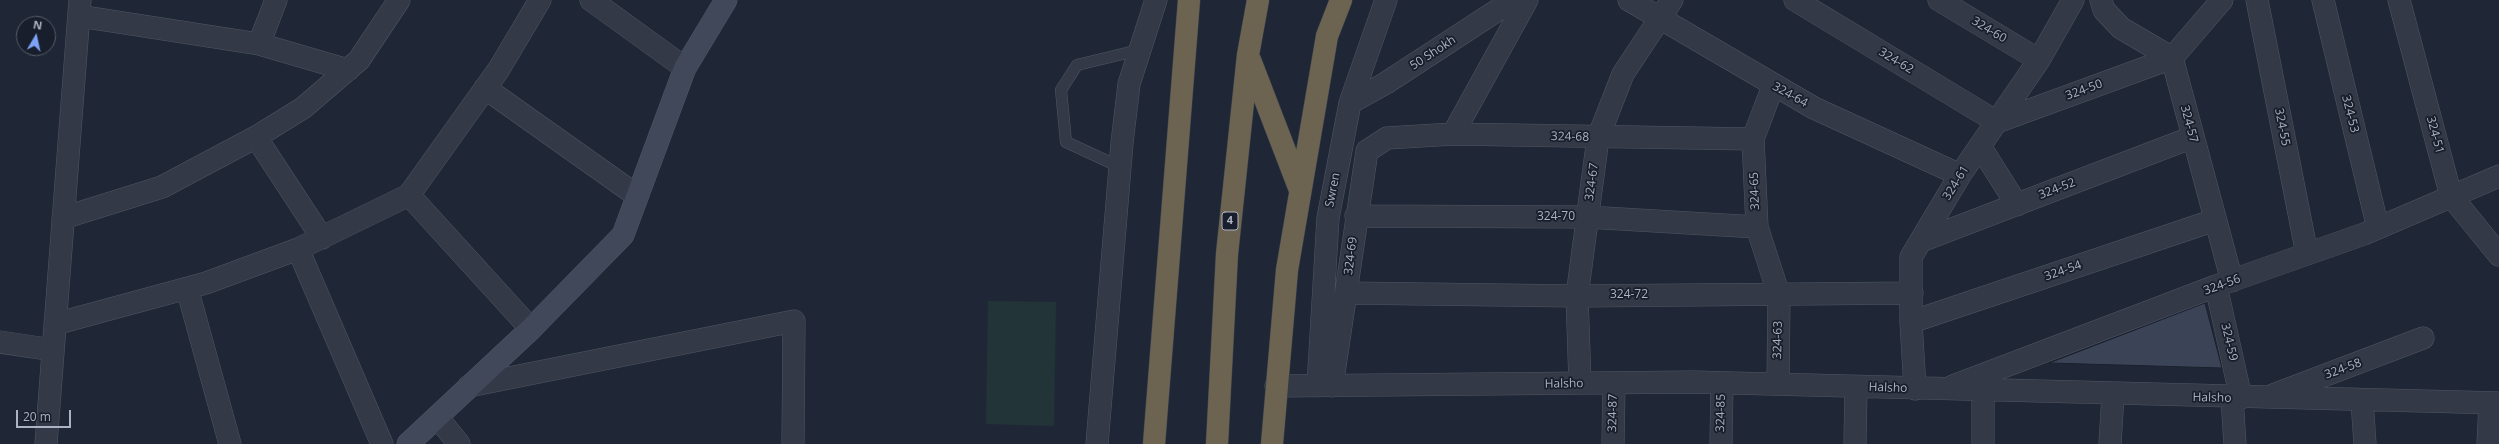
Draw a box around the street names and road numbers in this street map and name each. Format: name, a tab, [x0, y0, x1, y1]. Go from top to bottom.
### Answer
street label: 324-60	[1969, 14, 2009, 46]
street label: 50 Shokh	[1407, 33, 1459, 73]
street label: 324-62	[1876, 45, 1916, 77]
street label: 324-50	[2064, 77, 2104, 103]
street label: 324-64	[1770, 79, 1810, 111]
street label: 324-53	[2338, 94, 2362, 134]
street label: 324-57	[2177, 104, 2201, 144]
street label: 324-55	[2271, 107, 2293, 147]
street label: 324-51	[2423, 115, 2447, 155]
street label: 324-68	[1551, 129, 1589, 145]
street label: 324-67	[1582, 162, 1602, 202]
street label: 324-61	[1940, 163, 1972, 203]
street label: Swren	[1323, 172, 1343, 208]
street label: 324-65	[1747, 172, 1763, 210]
street label: 324-52	[2037, 175, 2077, 203]
street label: 324-70	[1537, 210, 1575, 224]
road number: 4	[1222, 212, 1238, 230]
street label: 324-69	[1342, 236, 1360, 276]
street label: 324-54	[2043, 258, 2083, 284]
street label: 324-56	[2202, 272, 2242, 298]
street label: 324-72	[1610, 288, 1648, 302]
street label: 324-63	[1770, 321, 1786, 359]
street label: 324-59	[2218, 322, 2240, 362]
street label: 324-58	[2323, 356, 2363, 382]
street label: Halsho	[1544, 376, 1584, 392]
street label: Halsho	[1868, 380, 1908, 396]
street label: Halsho	[2192, 390, 2232, 406]
street label: 324-87	[1605, 394, 1621, 432]
street label: 324-85	[1713, 394, 1729, 432]

